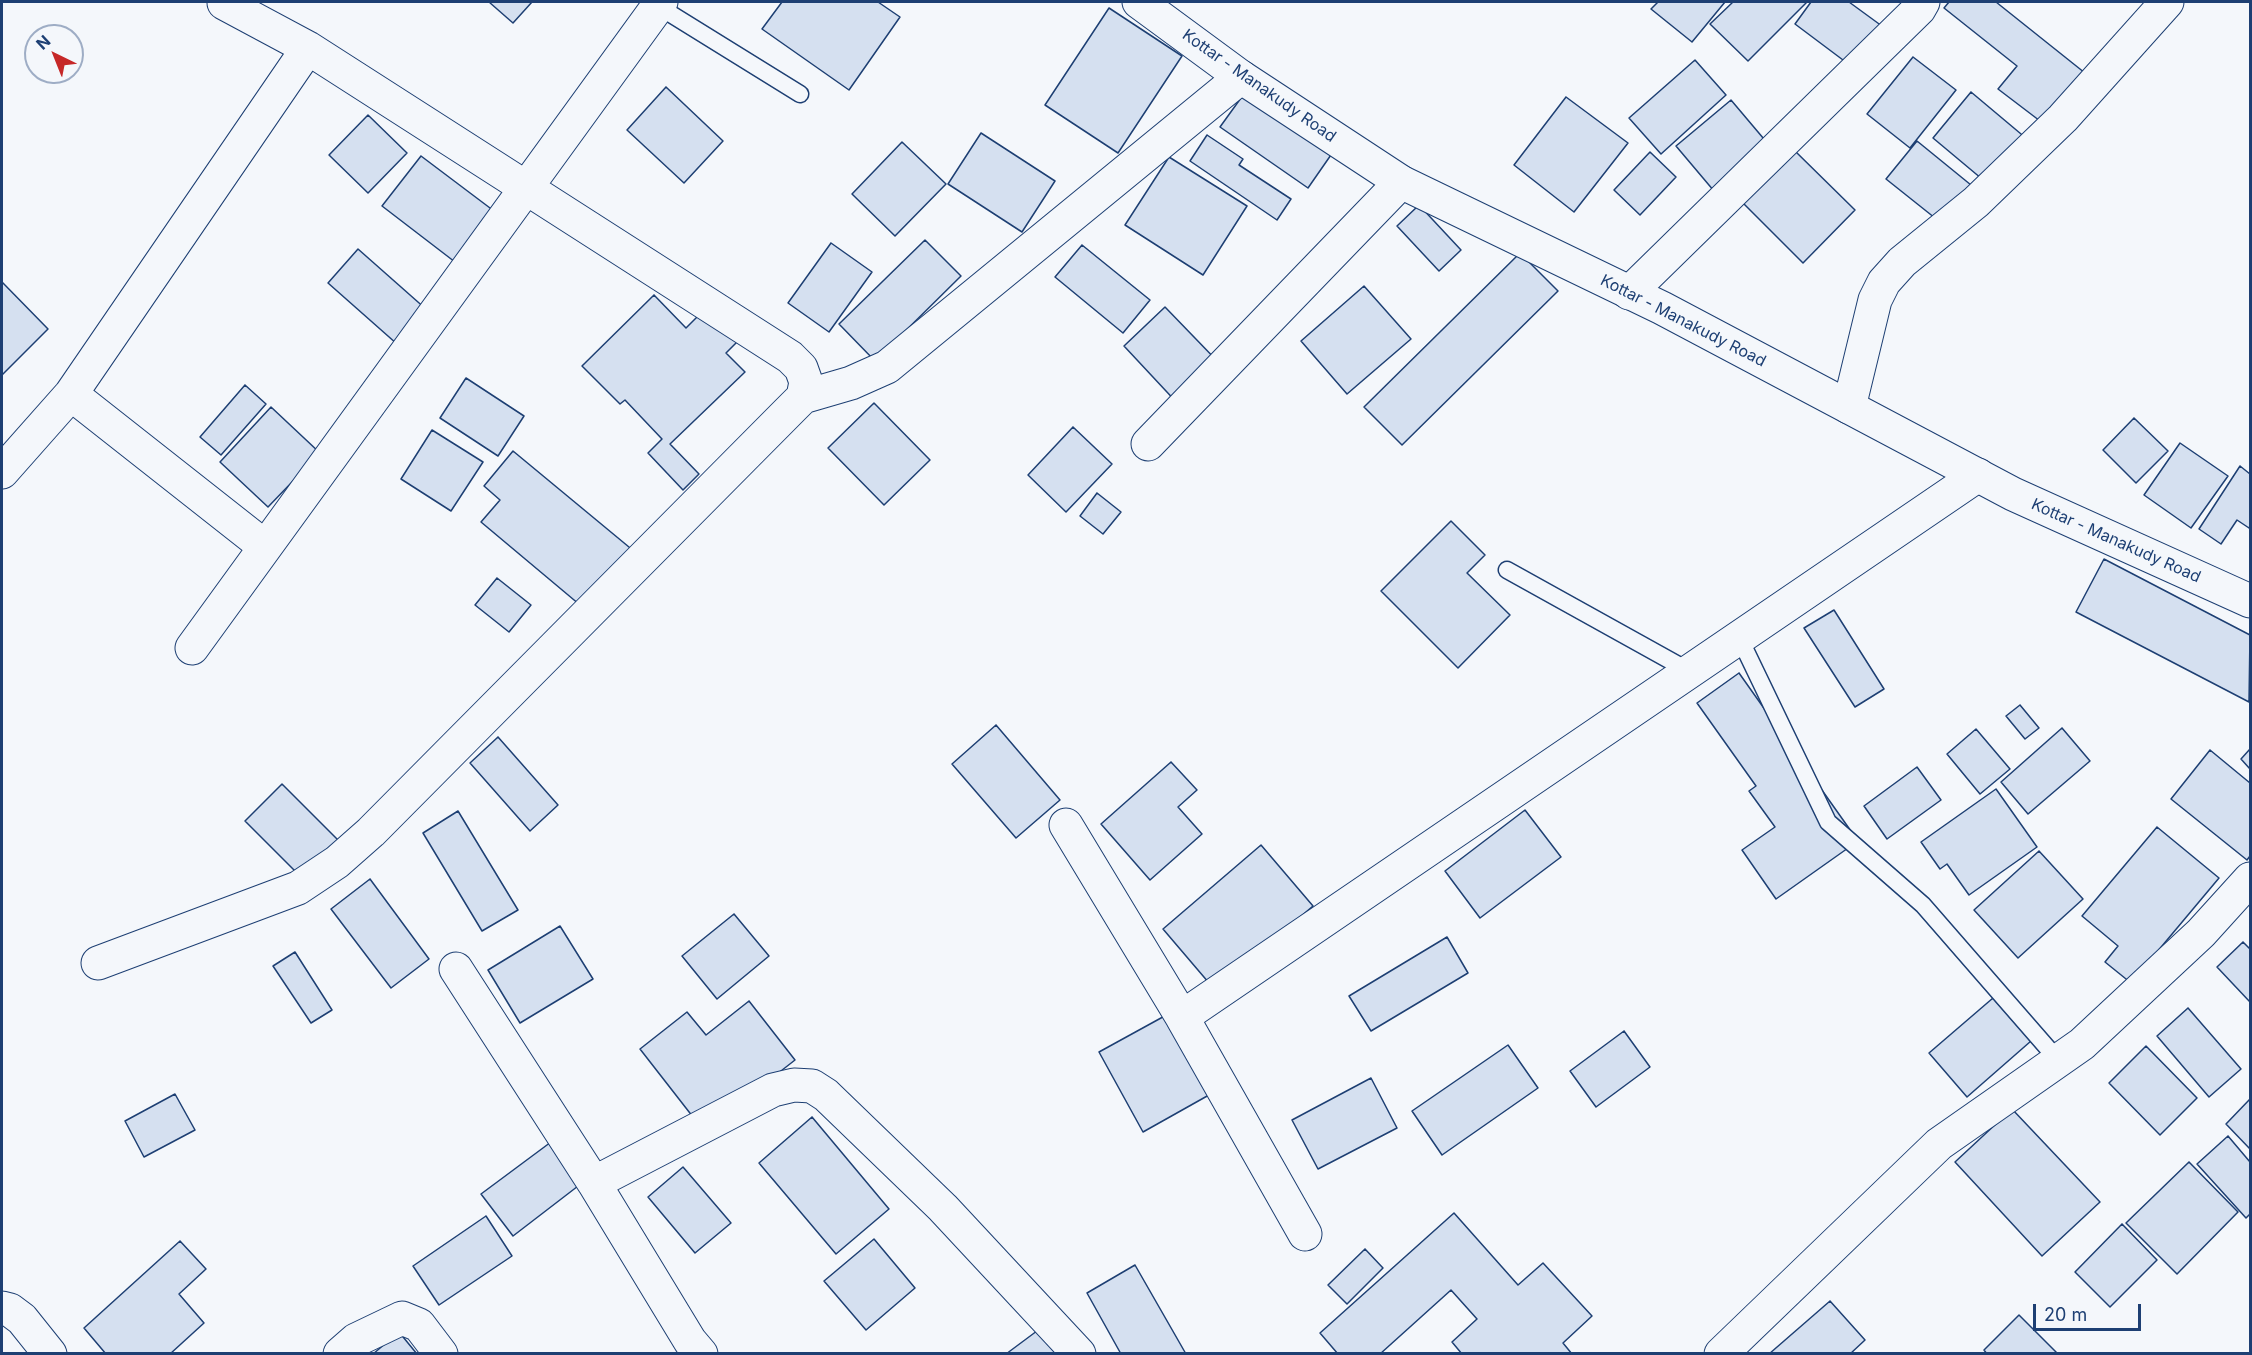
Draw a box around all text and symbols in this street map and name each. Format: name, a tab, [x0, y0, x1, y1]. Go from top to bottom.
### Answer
north arrow	[24, 24, 84, 84]
street label: Kottar - Manakudy Road	[1178, 26, 1340, 146]
text: N	[32, 31, 54, 54]
street label: Kottar - Manakudy Road	[1597, 271, 1769, 371]
street label: Kottar - Manakudy Road	[2028, 495, 2204, 587]
scale bar	[2036, 1292, 2144, 1330]
text: 20 m	[2044, 1304, 2087, 1325]

